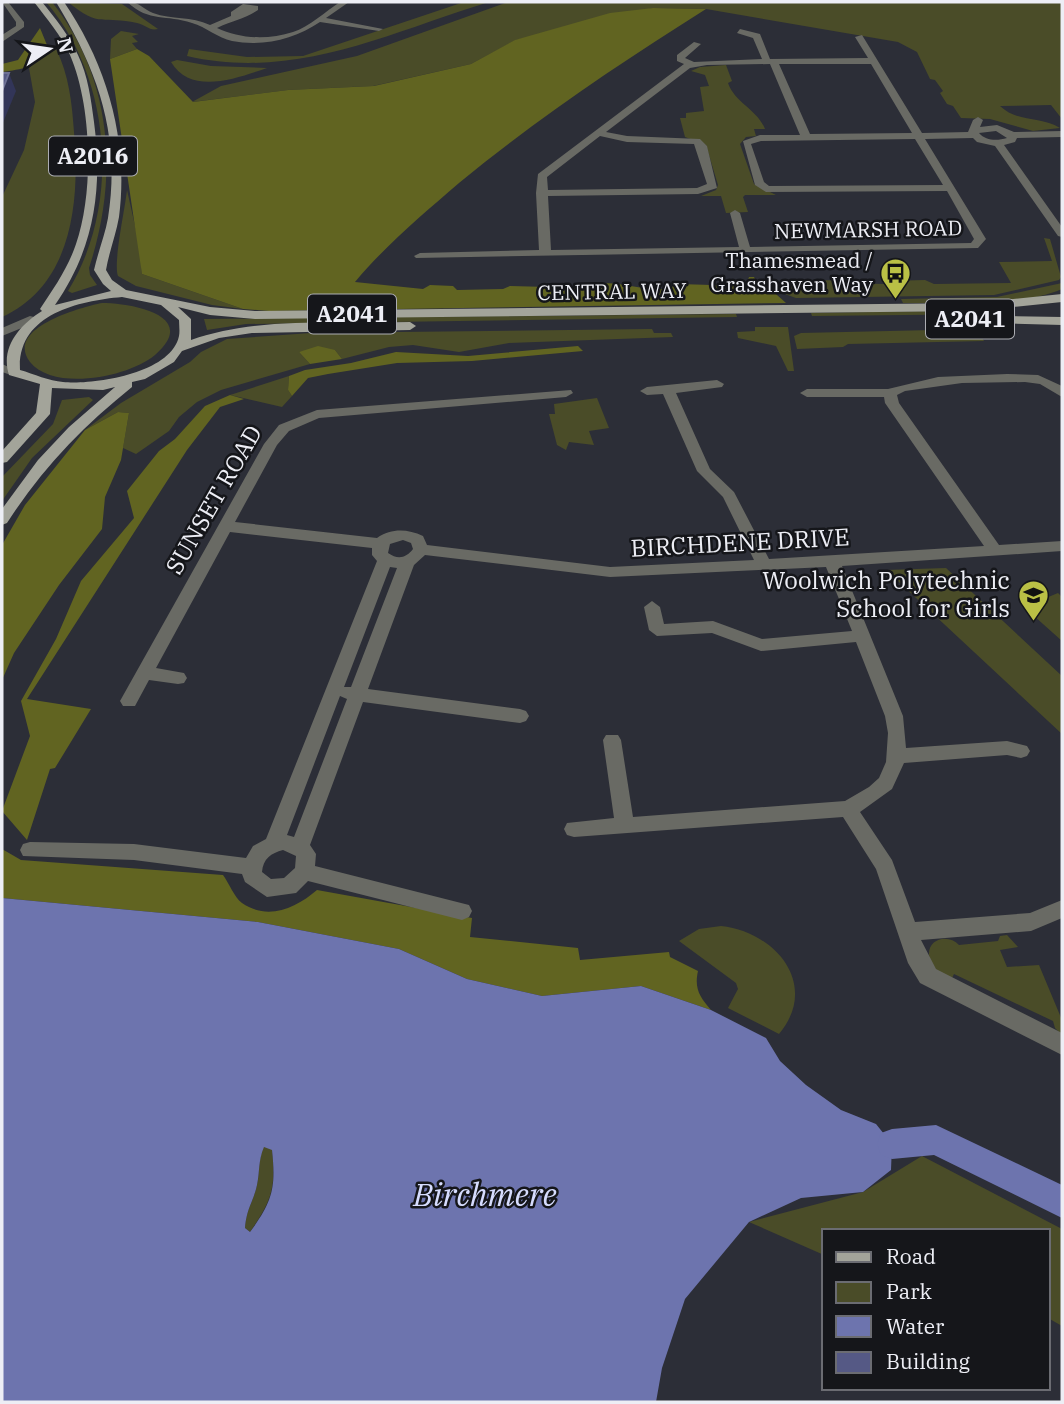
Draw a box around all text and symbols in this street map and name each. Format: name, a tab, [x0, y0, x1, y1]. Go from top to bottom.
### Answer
north arrow	[14, 14, 84, 84]
text: N	[52, 35, 79, 55]
road number: A2016	[49, 136, 137, 176]
street label: NEWMARSH ROAD	[774, 213, 962, 245]
place label: Thamesmead / Grasshaven Way	[710, 246, 874, 298]
bus stop icon: Thamesmead / Grasshaven Way	[879, 256, 913, 300]
street label: CENTRAL WAY	[537, 276, 687, 306]
road number: A2041	[308, 294, 396, 334]
road number: A2041	[926, 300, 1014, 338]
street label: SUNSET ROAD	[158, 419, 269, 580]
street label: BIRCHDENE DRIVE	[630, 520, 850, 564]
place label: Woolwich Polytechnic School for Girls	[762, 564, 1010, 624]
school or university icon: Woolwich Polytechnic School for Girls	[1016, 578, 1050, 622]
water label: Birchmere	[412, 1173, 557, 1215]
legend	[822, 1229, 1050, 1390]
text: Road	[886, 1242, 936, 1270]
text: Park	[886, 1277, 933, 1305]
text: Water	[886, 1312, 945, 1340]
text: Building	[886, 1347, 971, 1375]

